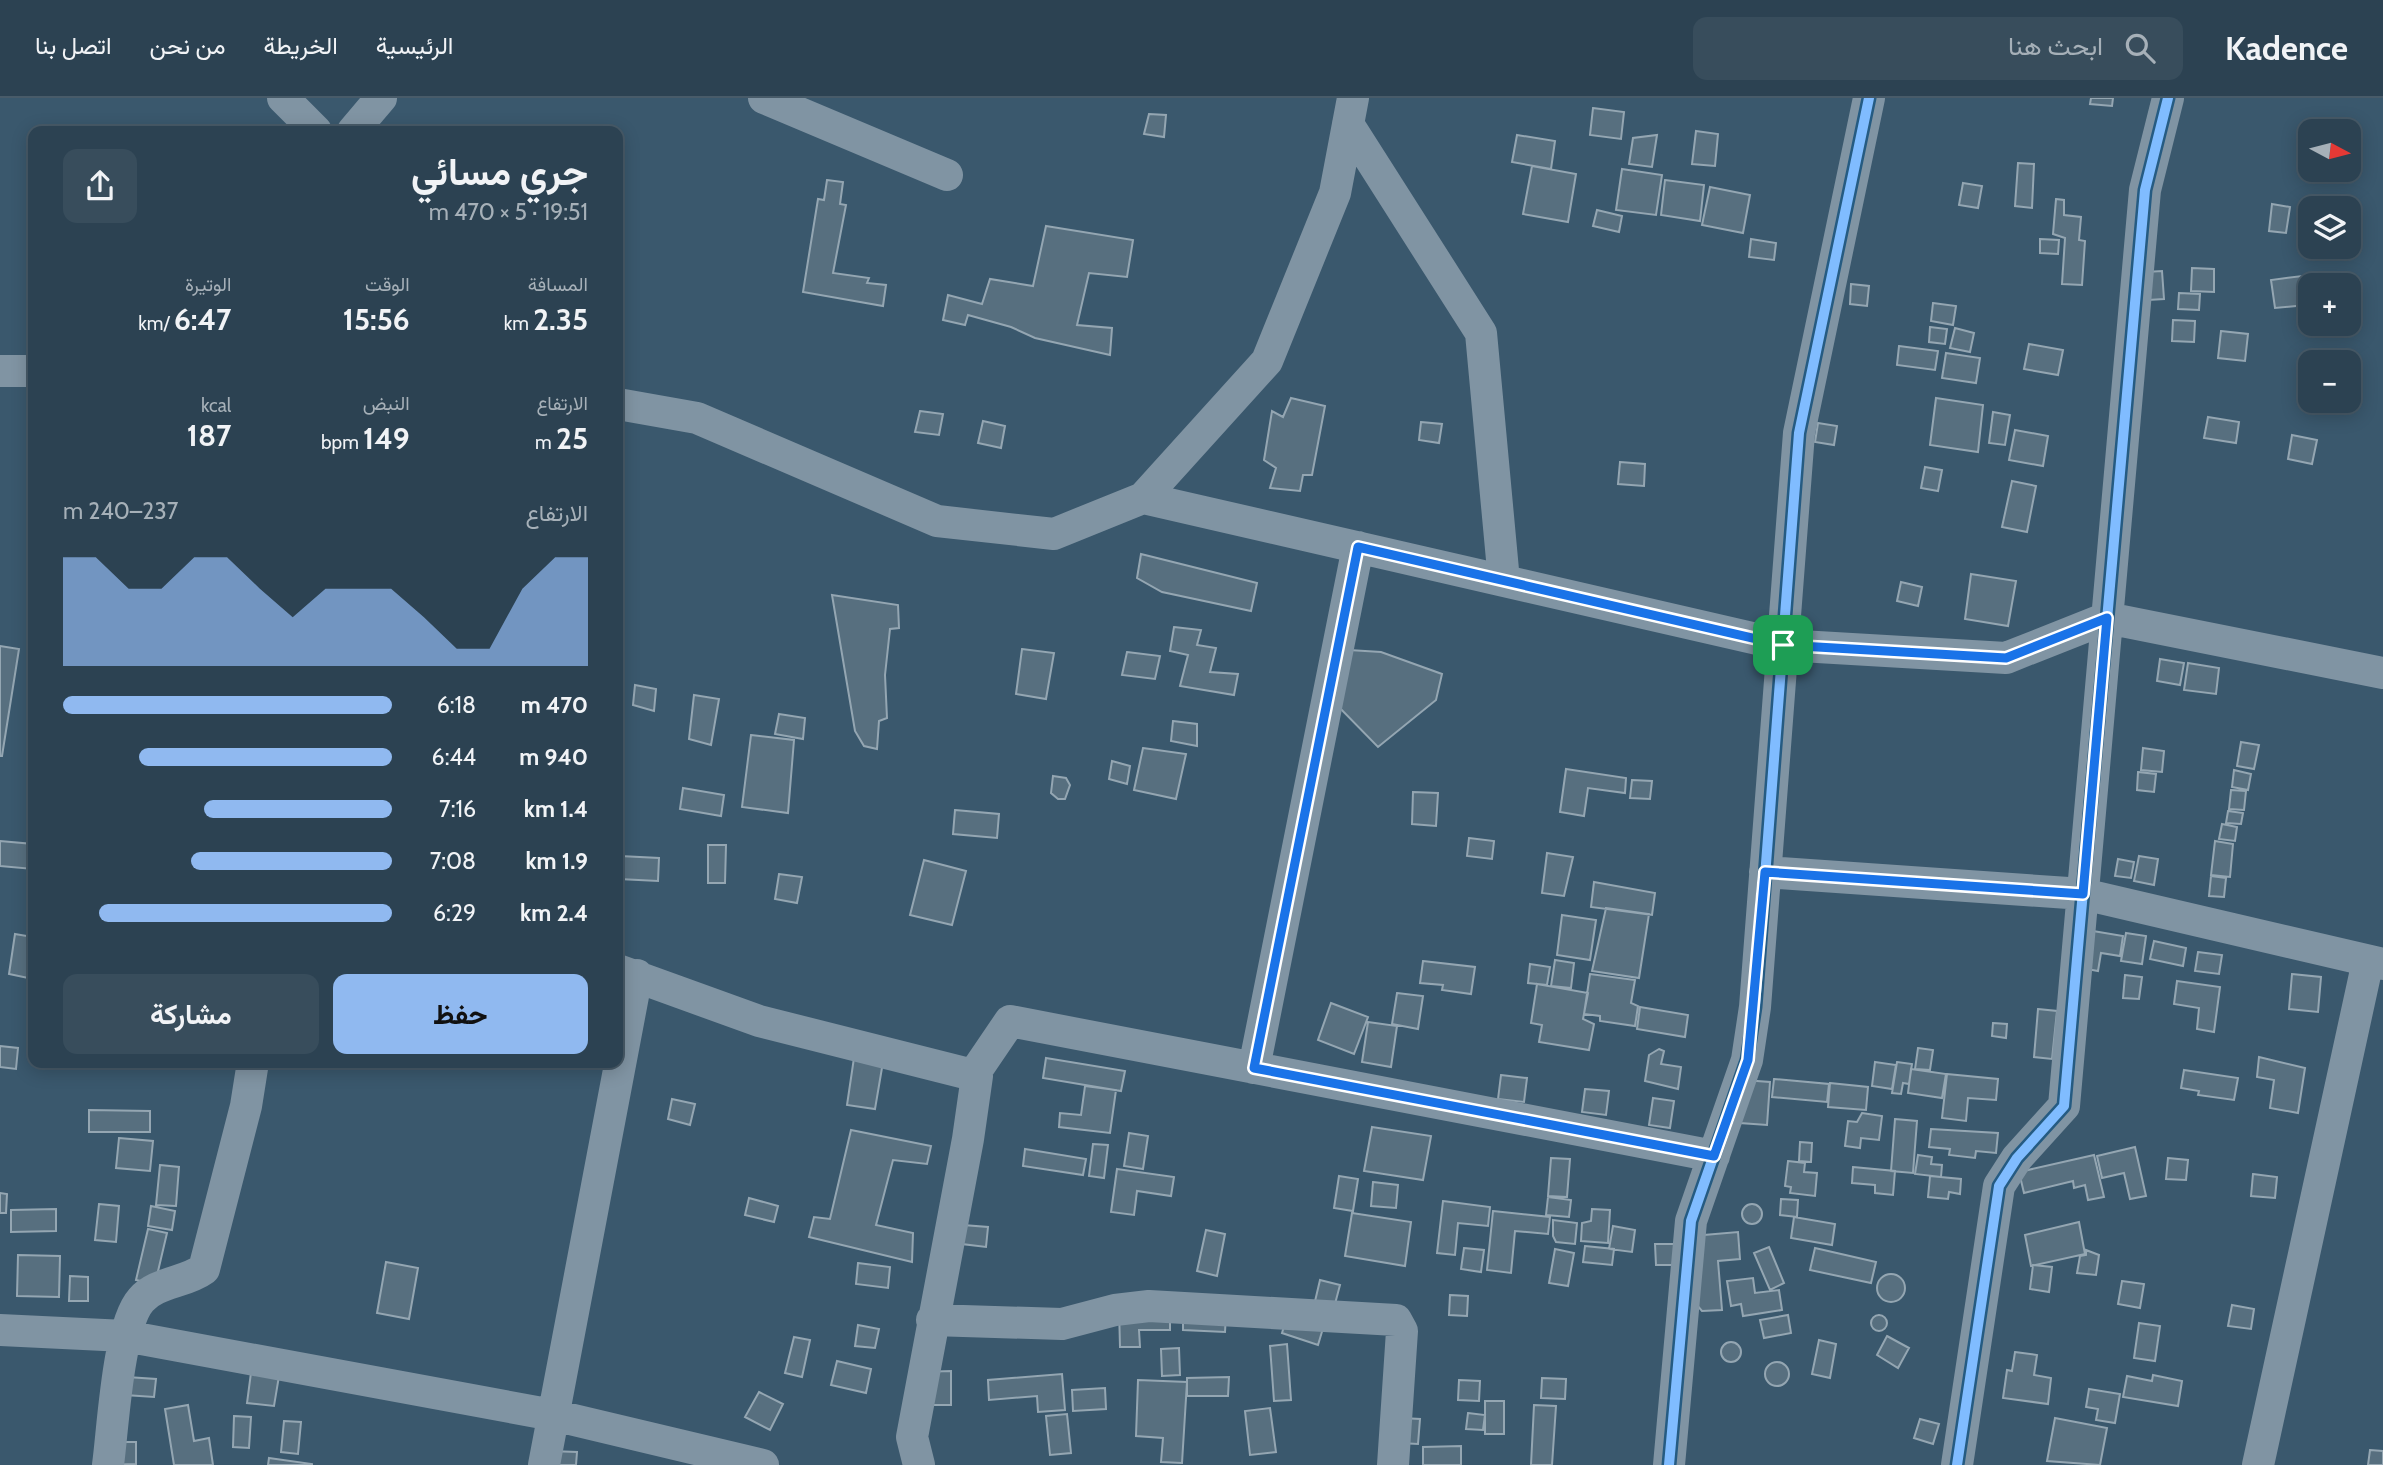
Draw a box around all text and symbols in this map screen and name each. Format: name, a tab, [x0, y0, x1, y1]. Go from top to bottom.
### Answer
search box	[1693, 17, 2183, 80]
text: Kadence	[2225, 28, 2348, 68]
icon: search	[2121, 29, 2159, 67]
text: ابحث هنا	[2008, 30, 2103, 62]
text: اتصل بنا	[35, 31, 112, 60]
text: من نحن	[150, 31, 226, 60]
text: الخريطة	[264, 31, 338, 60]
text: الرئيسية	[376, 31, 453, 60]
north arrow	[2298, 119, 2361, 182]
map controls	[2298, 119, 2361, 413]
text: جري مسائي	[411, 148, 588, 195]
button: share	[63, 149, 137, 223]
button: layers	[2298, 196, 2361, 259]
text: 19:51 · 5 × 470 m	[429, 198, 588, 226]
text: الوتيرة	[185, 273, 231, 296]
text: الوقت	[365, 273, 410, 296]
text: المسافة	[528, 273, 588, 296]
button: +	[2298, 273, 2361, 336]
text: 6:47	[174, 301, 231, 338]
text: 15:56	[343, 301, 410, 338]
text: 2.35	[533, 301, 588, 338]
text: /km	[138, 312, 174, 335]
text: km	[504, 312, 533, 335]
button: −	[2298, 350, 2361, 413]
text: النبض	[363, 392, 410, 415]
text: الارتفاع	[536, 392, 588, 415]
text: kcal	[201, 394, 231, 417]
text: 187	[187, 417, 231, 454]
text: 149	[363, 420, 410, 457]
text: 25	[556, 420, 588, 457]
text: bpm	[321, 431, 363, 454]
text: m	[535, 431, 556, 454]
text: 237–240 m	[63, 497, 178, 525]
text: الارتفاع	[526, 499, 588, 527]
pin	[1753, 615, 1813, 675]
icon: arrive	[1764, 626, 1802, 664]
text: 6:18	[437, 691, 476, 719]
text: 470 m	[521, 691, 588, 719]
text: 6:44	[432, 743, 476, 771]
text: 940 m	[519, 743, 588, 771]
text: 7:16	[439, 795, 476, 823]
text: 1.4 km	[524, 795, 588, 823]
text: 7:08	[430, 847, 476, 875]
text: 1.9 km	[525, 847, 588, 875]
text: 6:29	[433, 899, 476, 927]
text: 2.4 km	[520, 899, 588, 927]
button: مشاركة	[63, 974, 319, 1054]
button: حفظ	[333, 974, 588, 1054]

